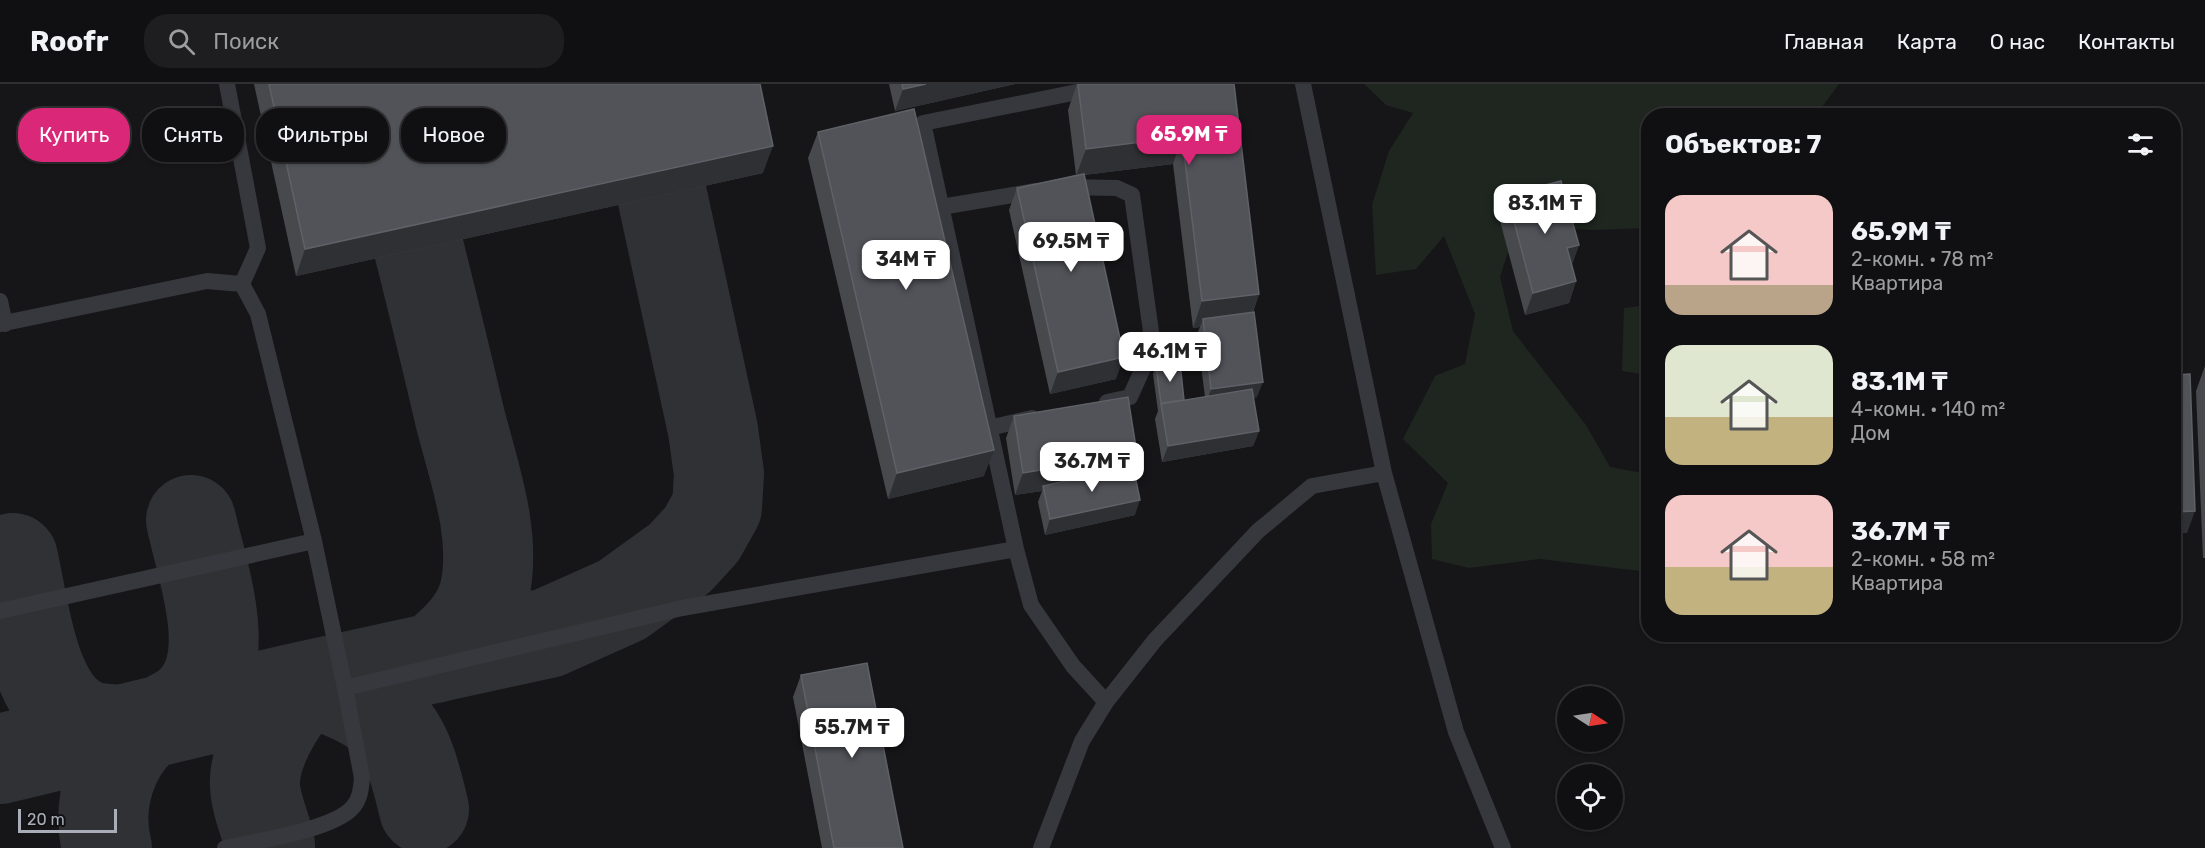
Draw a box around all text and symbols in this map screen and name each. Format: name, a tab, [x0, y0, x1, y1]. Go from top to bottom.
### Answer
search box	[144, 14, 564, 68]
text: Roofr	[30, 25, 108, 58]
icon: search	[165, 25, 198, 58]
text: Поиск	[213, 28, 279, 55]
text: Главная	[1784, 29, 1864, 54]
text: Карта	[1897, 29, 1957, 54]
text: О нас	[1990, 29, 2045, 54]
text: Контакты	[2078, 29, 2175, 54]
chip: Купить	[18, 108, 130, 162]
chip: Снять	[142, 108, 244, 162]
chip: Фильтры	[256, 108, 389, 162]
chip: Новое	[401, 108, 506, 162]
pin: 65.9M ₸	[1134, 115, 1244, 166]
text: 65.9M ₸	[1151, 122, 1227, 146]
icon: filters	[2124, 128, 2157, 161]
text: Объектов: 7	[1665, 129, 1821, 160]
pin: 83.1M ₸	[1490, 184, 1600, 235]
text: 83.1M ₸	[1508, 191, 1582, 215]
text: 65.9M ₸	[1851, 216, 1951, 247]
icon: home	[1713, 219, 1785, 291]
pin: 69.5M ₸	[1016, 222, 1126, 273]
text: 69.5M ₸	[1033, 229, 1109, 253]
pin: 34M ₸	[864, 240, 948, 291]
text: 34M ₸	[876, 247, 936, 271]
text: 2-комн. · 78 m²	[1851, 247, 1993, 271]
text: Квартира	[1851, 271, 1943, 295]
pin: 46.1M ₸	[1115, 332, 1225, 383]
text: 46.1M ₸	[1133, 339, 1207, 363]
text: 83.1M ₸	[1851, 366, 1948, 397]
icon: home	[1713, 369, 1785, 441]
text: 4-комн. · 140 m²	[1851, 397, 2005, 421]
text: Дом	[1851, 421, 1890, 445]
pin: 36.7M ₸	[1037, 442, 1147, 493]
text: 36.7M ₸	[1054, 449, 1130, 473]
text: 36.7M ₸	[1851, 516, 1950, 547]
icon: home	[1713, 519, 1785, 591]
text: 2-комн. · 58 m²	[1851, 547, 1995, 571]
text: Квартира	[1851, 571, 1943, 595]
north arrow	[1557, 686, 1623, 752]
map controls	[1557, 686, 1623, 830]
pin: 55.7M ₸	[797, 708, 907, 759]
text: 55.7M ₸	[814, 715, 890, 739]
button: locate	[1557, 764, 1623, 830]
scale bar	[18, 806, 117, 834]
text: 20 m	[27, 810, 65, 829]

